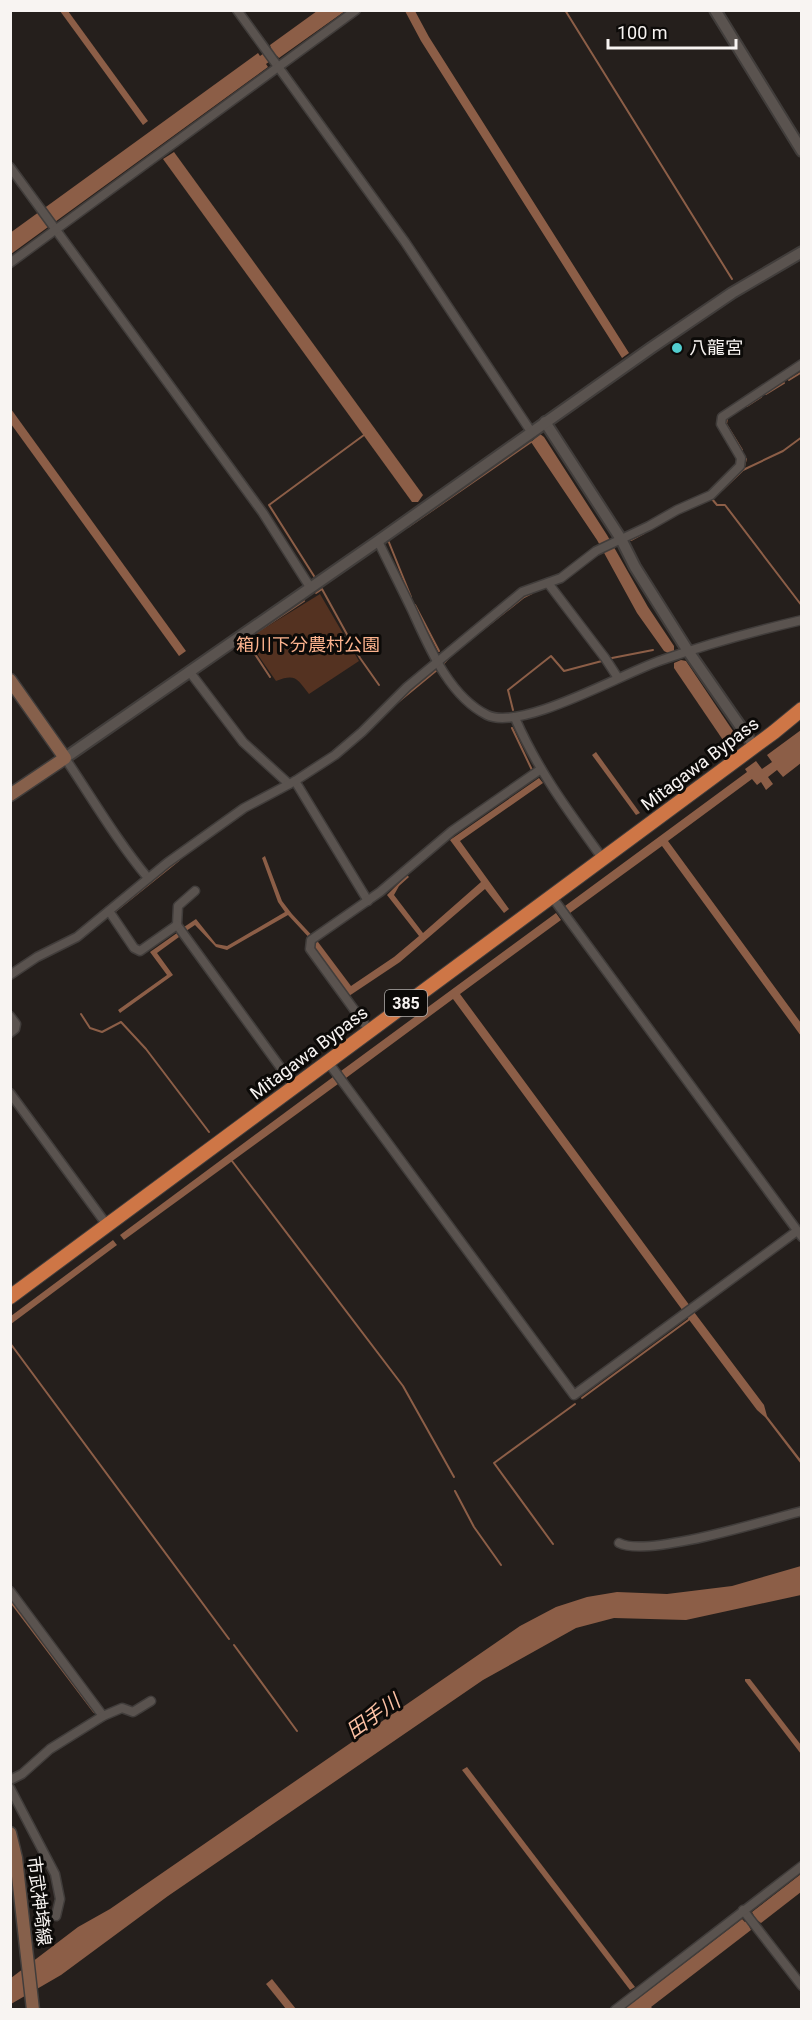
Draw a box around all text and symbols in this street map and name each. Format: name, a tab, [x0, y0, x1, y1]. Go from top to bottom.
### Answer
scale bar	[608, 12, 736, 50]
text: 100 m	[617, 22, 668, 43]
place label: 八龍宮	[689, 337, 743, 358]
marker: 八龍宮	[670, 341, 684, 355]
park label: 箱川下分農村公園	[236, 634, 380, 655]
street label: Mitagawa Bypass	[637, 713, 763, 815]
road number: 385	[385, 990, 427, 1016]
street label: Mitagawa Bypass	[246, 1002, 372, 1104]
water label: 田手川	[342, 1688, 406, 1743]
street label: 市武神埼線	[24, 1855, 55, 1947]

